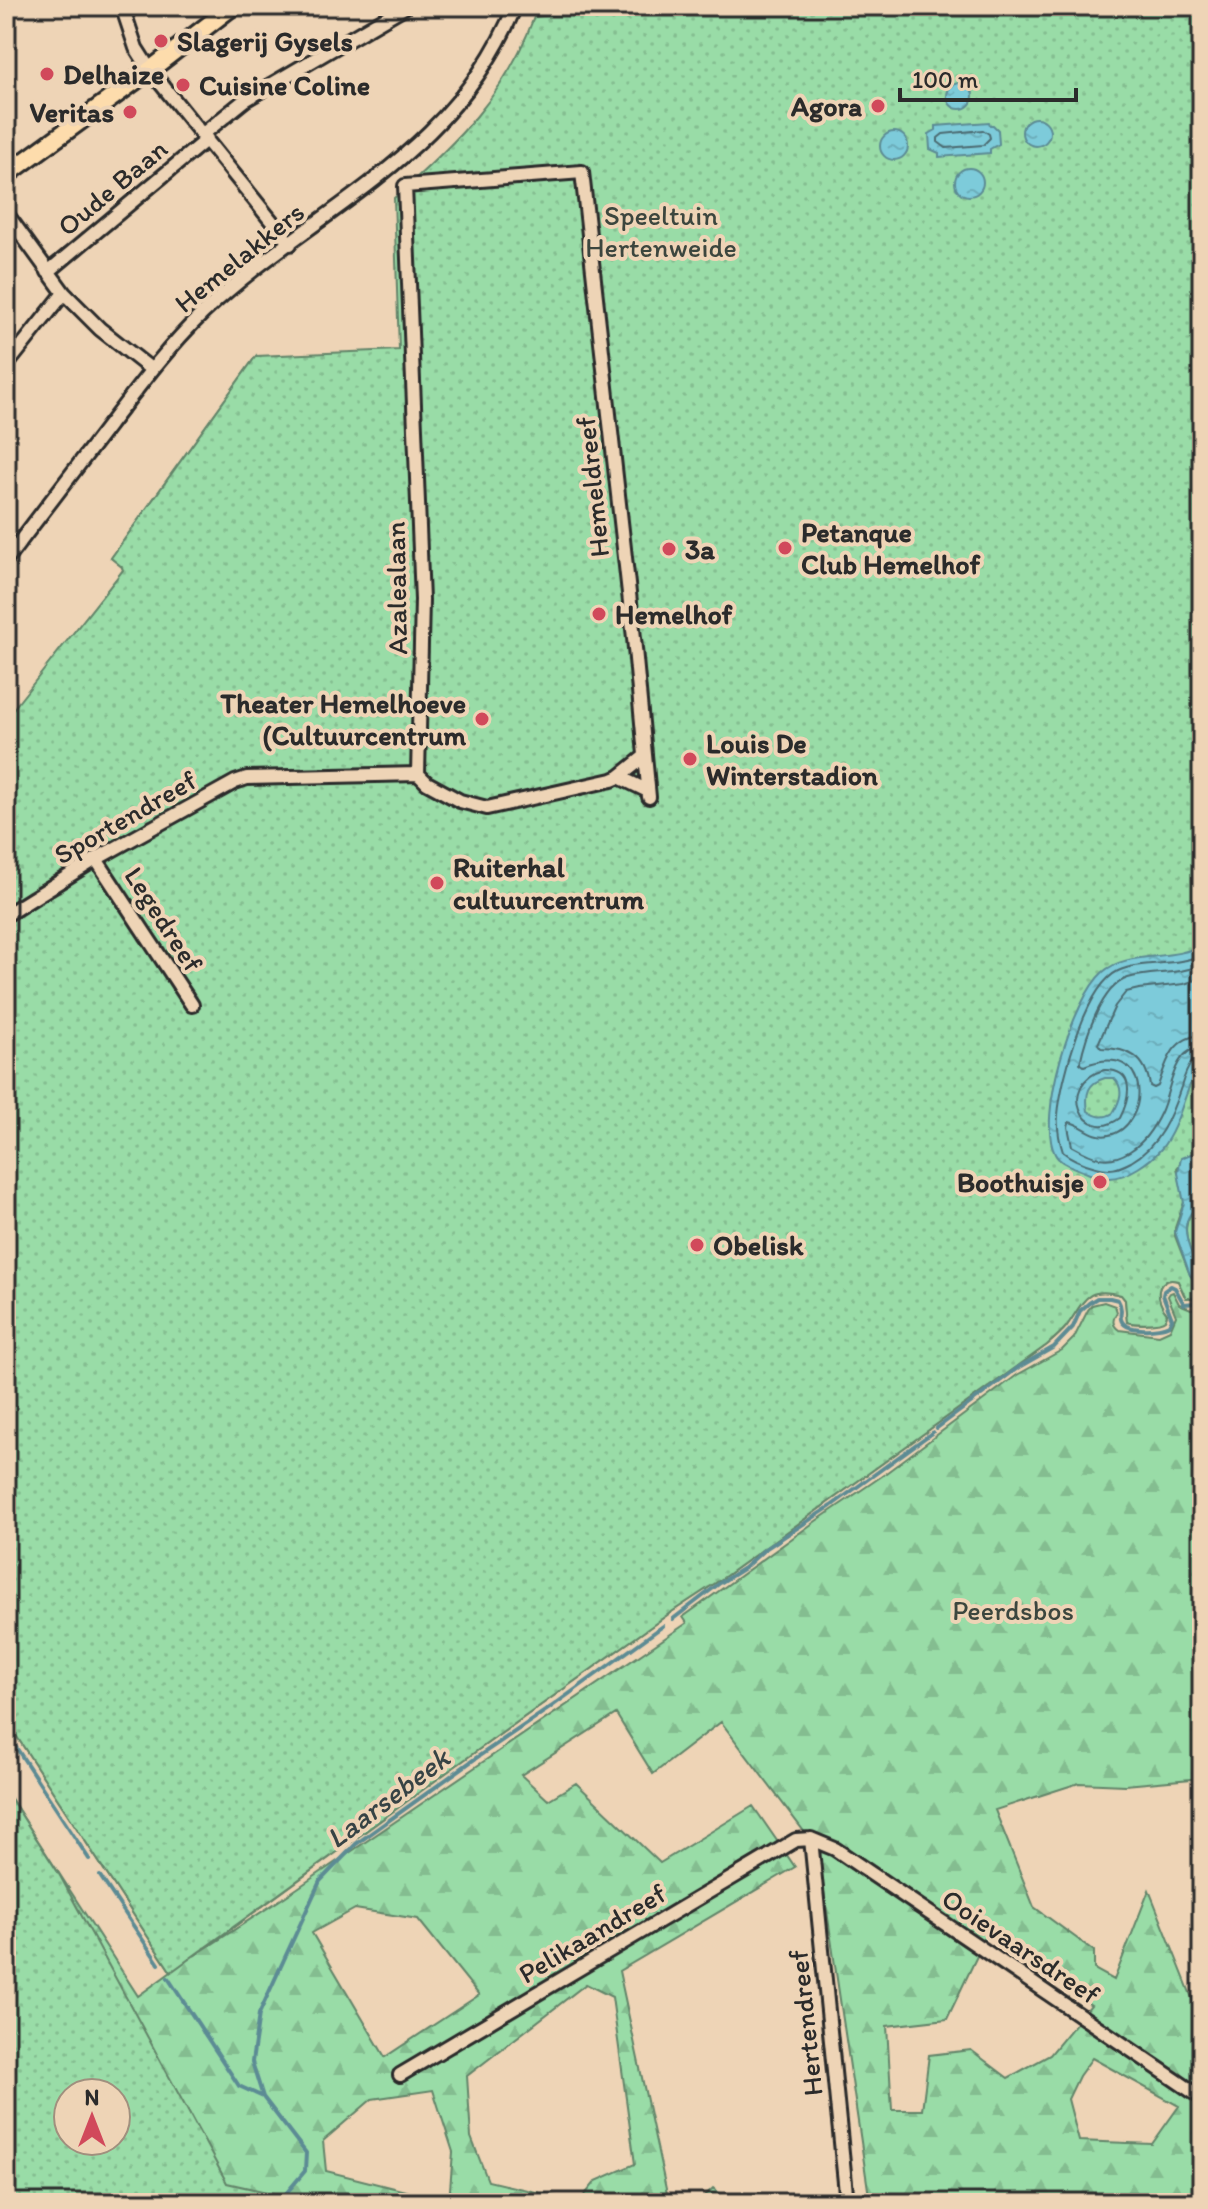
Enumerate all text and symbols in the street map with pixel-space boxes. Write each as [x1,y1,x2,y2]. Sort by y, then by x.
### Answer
place label: Slagerij Gysels [177,24,353,58]
marker: Slagerij Gysels [152,32,170,50]
scale bar [900,52,1076,102]
place label: Delhaize [63,57,164,91]
marker: Delhaize [38,65,56,83]
text: 100 m [912,65,978,94]
place label: Cuisine Coline [199,68,370,102]
marker: Cuisine Coline [174,76,192,94]
place label: Agora [790,89,862,123]
place label: Veritas [29,95,114,129]
marker: Agora [869,97,887,115]
marker: Veritas [121,103,139,121]
street label: Oude Baan [50,131,174,243]
street label: Hemelakkers [167,194,311,320]
park label: Speeltuin Hertenweide [585,198,737,264]
street label: Hemeldreef [568,415,616,559]
place label: Petanque Club Hemelhof [801,515,982,581]
street label: Azalealaan [378,521,414,655]
place label: 3a [685,532,715,566]
marker: Petanque Club Hemelhof [776,539,794,557]
marker: 3a [660,540,678,558]
place label: Hemelhof [615,597,734,631]
marker: Hemelhof [590,605,608,623]
place label: Theater Hemelhoeve (Cultuurcentrum [219,686,466,752]
marker: Theater Hemelhoeve (Cultuurcentrum [473,710,491,728]
place label: Louis De Winterstadion [706,726,878,792]
marker: Louis De Winterstadion [681,750,699,768]
street label: Sportendreef [48,762,203,871]
place label: Ruiterhal cultuurcentrum [453,850,644,916]
street label: Legedreef [117,860,211,978]
marker: Ruiterhal cultuurcentrum [428,874,446,892]
place label: Boothuisje [957,1165,1084,1199]
marker: Boothuisje [1091,1173,1109,1191]
place label: Obelisk [713,1228,804,1262]
marker: Obelisk [688,1236,706,1254]
park label: Peerdsbos [952,1593,1074,1627]
water label: Laarsebeek [319,1738,458,1856]
street label: Pelikaandreef [512,1875,672,1990]
street label: Ooievaarsdreef [936,1881,1107,2011]
street label: Hertendreef [780,1948,830,2098]
north arrow [52,2077,132,2157]
text: N [85,2084,99,2111]

